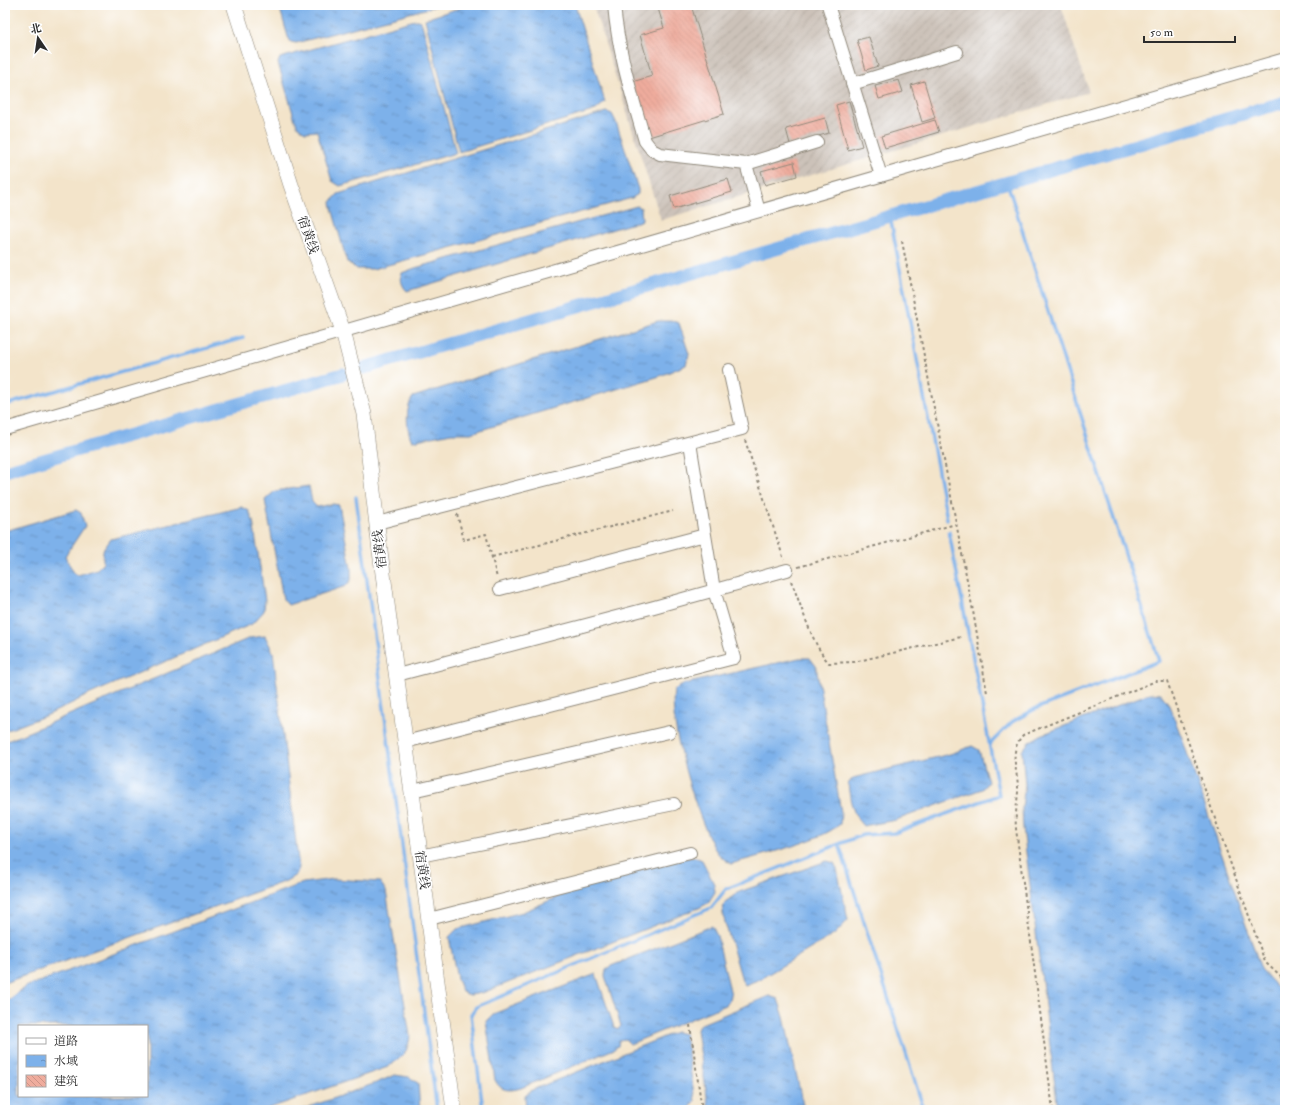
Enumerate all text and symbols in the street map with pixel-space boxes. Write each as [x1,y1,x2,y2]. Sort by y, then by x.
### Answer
north arrow [18,18,58,58]
scale bar [1144,18,1235,44]
text: 北 [29,21,43,36]
text: 50 m [1150,25,1174,40]
street label: 宿黄线 [294,214,322,256]
street label: 宿黄线 [370,529,390,569]
street label: 宿黄线 [411,850,433,890]
legend [18,1025,148,1097]
text: 道路 [54,1034,78,1049]
text: 水域 [54,1054,78,1069]
text: 建筑 [54,1074,78,1089]

